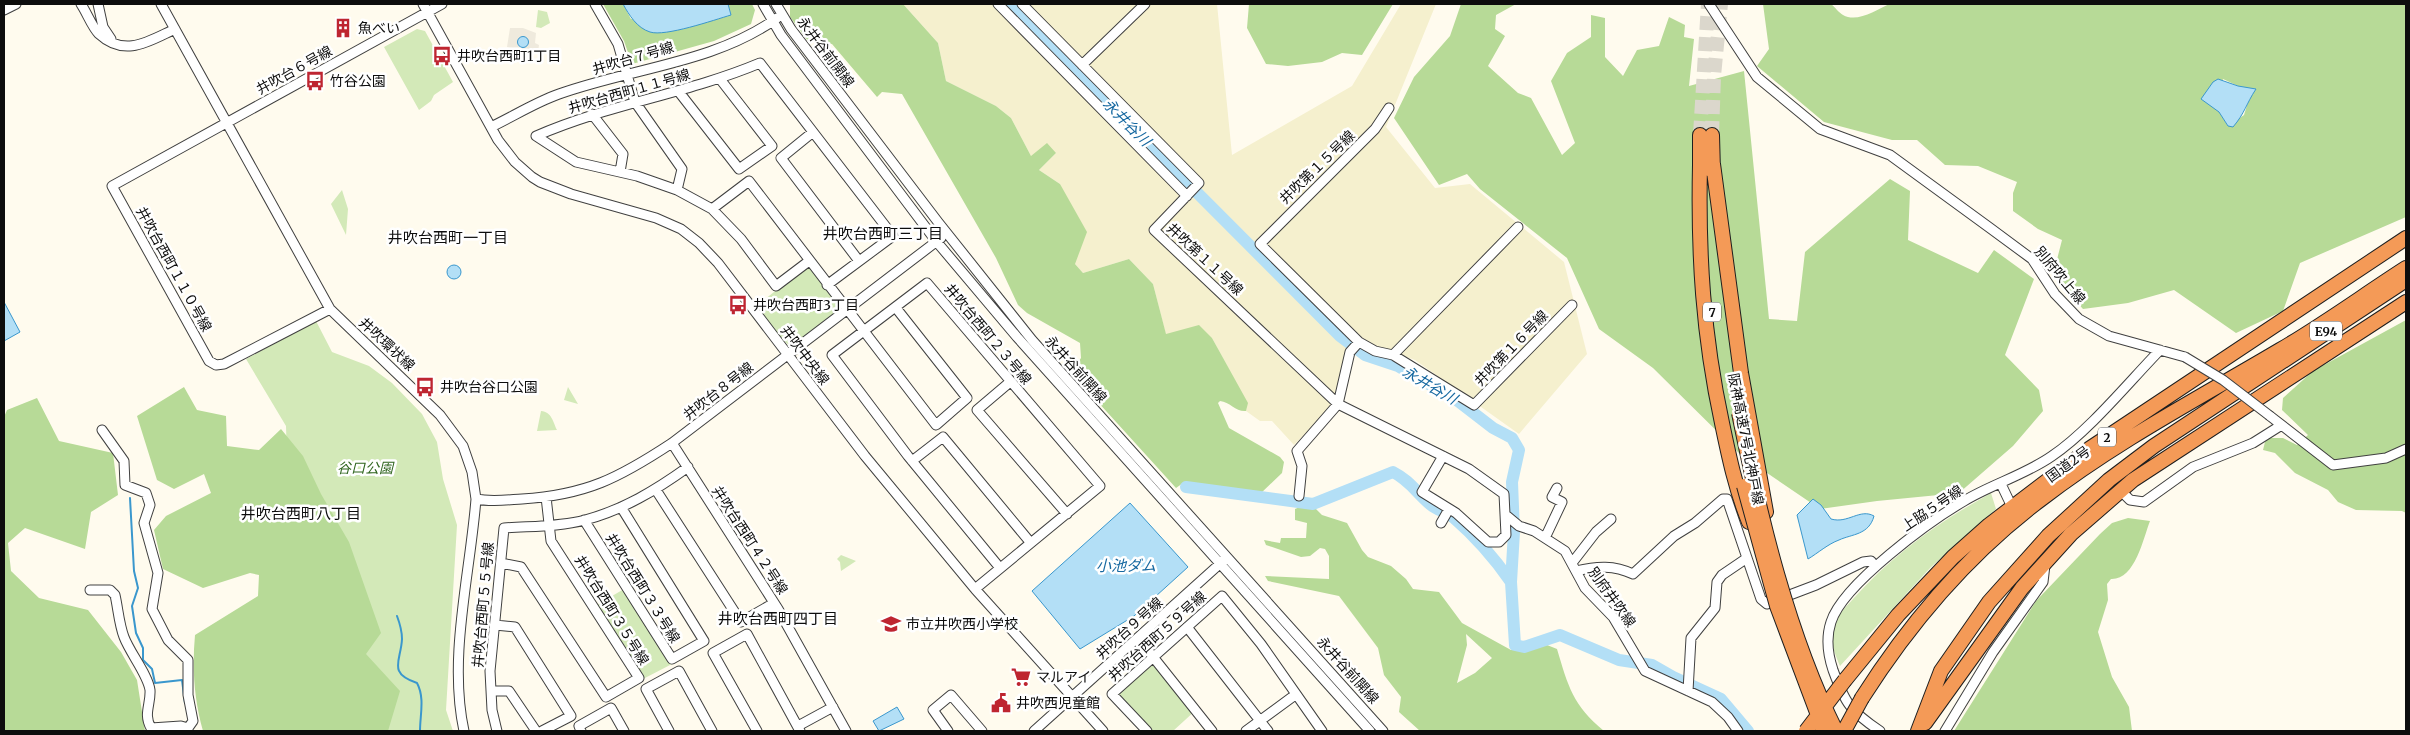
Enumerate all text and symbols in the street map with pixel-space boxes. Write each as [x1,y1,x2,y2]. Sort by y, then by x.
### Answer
street label: 永井谷前開線 [794,13,858,91]
building icon: 魚べい [332,17,354,39]
place label: 魚べい [358,19,400,37]
street label: 井吹台７号線 [590,38,676,78]
street label: 井吹台６号線 [253,42,335,98]
bus stop icon: 井吹台西町1丁目 [431,45,453,67]
place label: 井吹台西町1丁目 [457,47,561,65]
street label: 井吹台西町１１号線 [566,65,692,117]
bus stop icon: 竹谷公園 [304,70,326,92]
place label: 竹谷公園 [330,72,386,90]
water label: 永井谷川 [1099,94,1156,151]
street label: 井吹第１５号線 [1276,126,1358,208]
street label: 井吹台西町１１０号線 [132,203,216,335]
street label: 井吹第１１号線 [1163,219,1247,299]
district label: 井吹台西町三丁目 [823,224,943,243]
district label: 井吹台西町一丁目 [388,228,508,247]
street label: 別府吹上線 [2031,242,2089,308]
street label: 井吹台西町２３号線 [941,280,1035,388]
bus stop icon: 井吹台西町3丁目 [727,294,749,316]
place label: 井吹台西町3丁目 [753,296,859,314]
road number: 7 [1703,302,1721,322]
street label: 井吹第１６号線 [1470,307,1552,389]
street label: 井吹環状線 [355,314,419,374]
street label: 井吹中央線 [777,322,833,388]
road number: E94 [2310,322,2342,341]
street label: 永井谷前開線 [1041,332,1111,406]
street label: 井吹台８号線 [679,358,757,424]
water label: 永井谷川 [1399,362,1462,409]
street label: 阪神高速7号北神戸線 [1724,372,1768,506]
bus stop icon: 井吹台谷口公園 [414,376,436,398]
place label: 井吹台谷口公園 [440,378,538,396]
road number: 2 [2098,428,2116,447]
street label: 国道2号 [2042,442,2094,486]
park label: 谷口公園 [337,459,395,477]
street label: 上脇５号線 [1898,481,1966,535]
street label: 井吹台西町４２号線 [708,482,792,598]
district label: 井吹台西町八丁目 [241,504,361,523]
street label: 井吹台西町３３号線 [602,530,684,646]
street label: 井吹台西町５５号線 [469,541,497,669]
street label: 井吹台西町３５号線 [571,552,653,668]
water label: 小池ダム [1096,556,1156,575]
street label: 別府井吹線 [1584,563,1640,631]
street label: 井吹台西町５９号線 [1104,587,1210,685]
street label: 井吹台９号線 [1092,593,1166,663]
district label: 井吹台西町四丁目 [718,609,838,628]
school or university icon: 市立井吹西小学校 [880,613,902,635]
place label: 市立井吹西小学校 [906,615,1018,633]
street label: 永井谷前開線 [1313,633,1383,707]
supermarket icon: マルアイ [1010,666,1032,688]
place label: マルアイ [1036,668,1091,686]
public building icon: 井吹西児童館 [990,692,1012,714]
place label: 井吹西児童館 [1016,694,1100,712]

